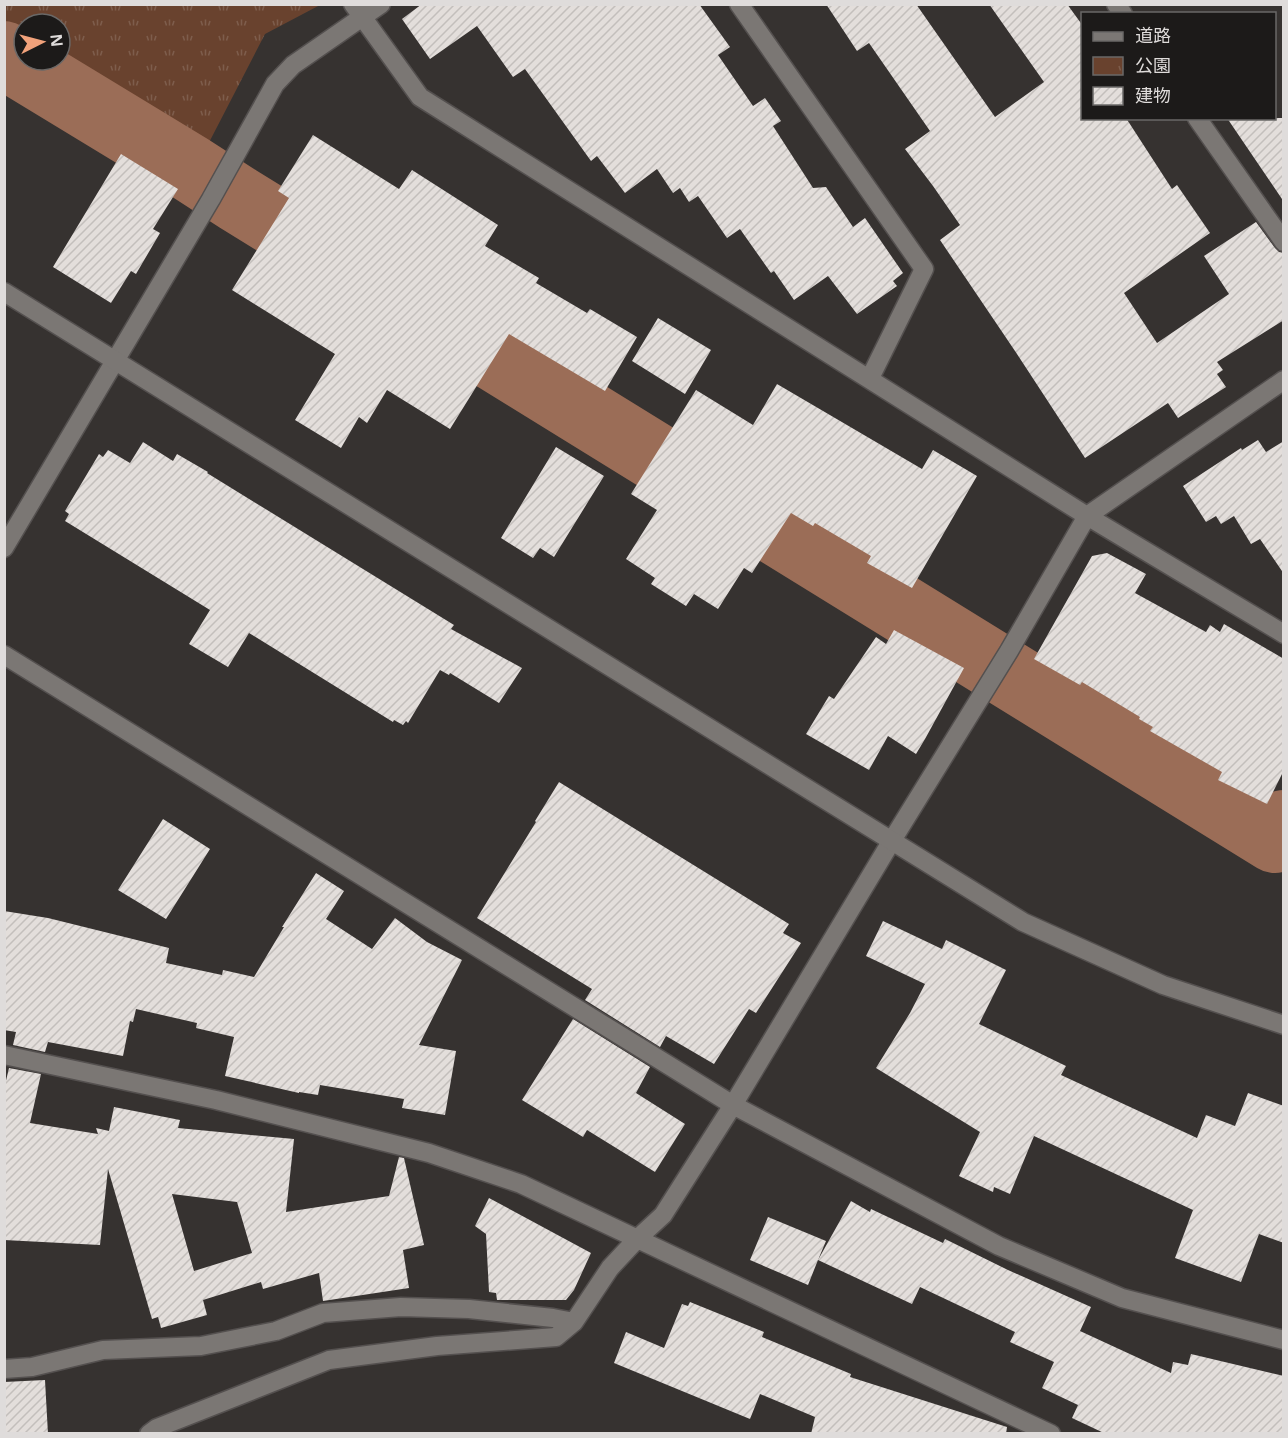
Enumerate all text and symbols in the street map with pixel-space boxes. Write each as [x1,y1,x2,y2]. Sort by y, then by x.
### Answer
north arrow [12,12,72,72]
legend [1081,12,1276,120]
text: 道路 [1135,23,1171,47]
text: N [45,33,69,48]
text: 公園 [1135,53,1171,77]
text: 建物 [1135,83,1171,107]

